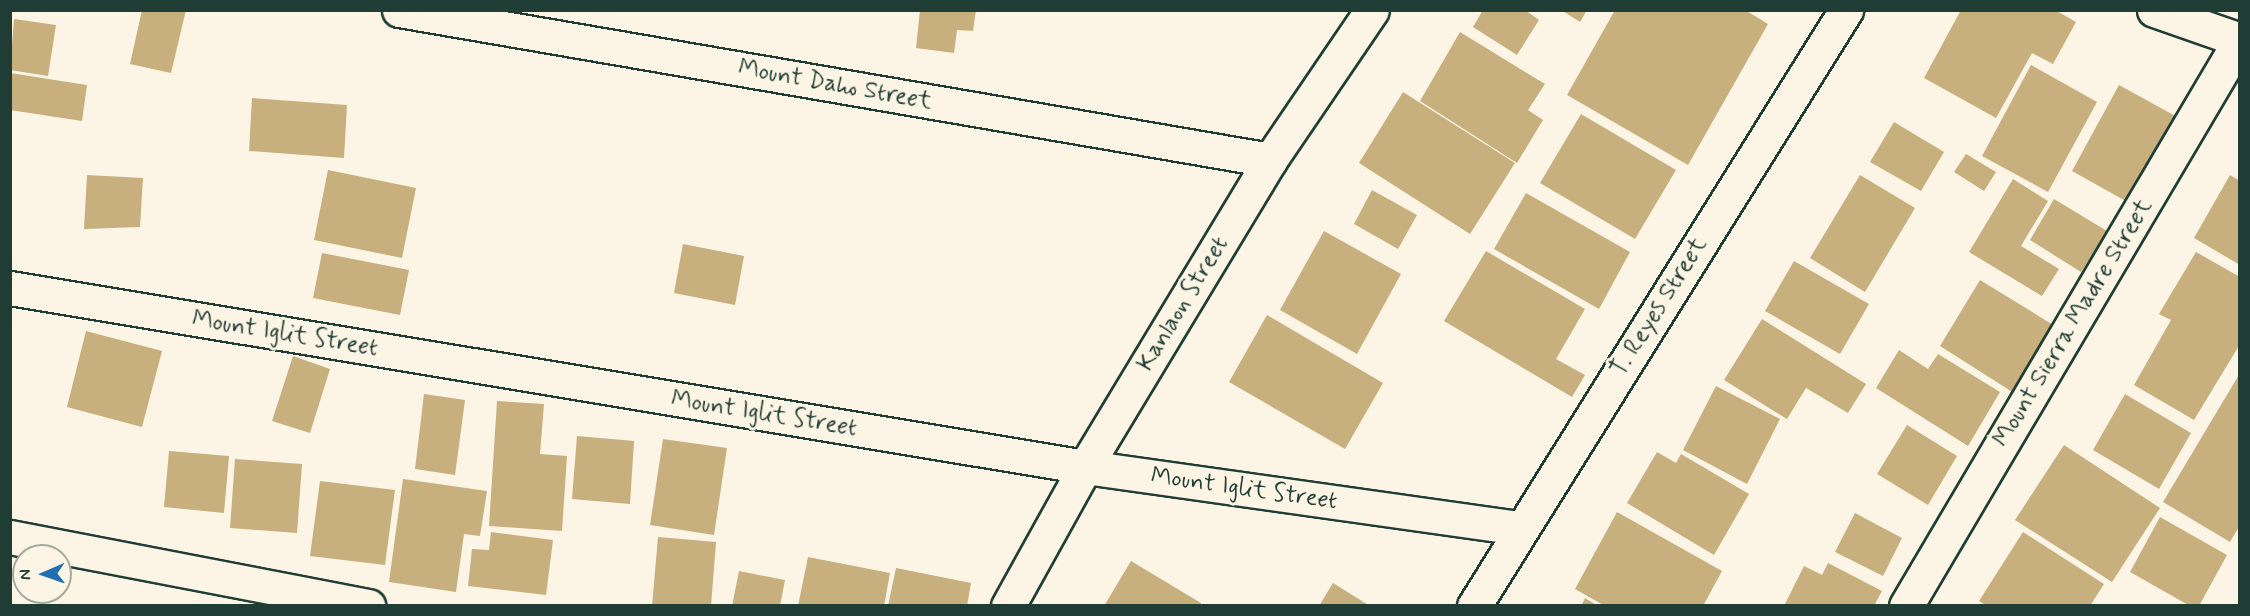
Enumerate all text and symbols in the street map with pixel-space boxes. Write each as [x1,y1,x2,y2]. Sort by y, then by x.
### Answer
street label: Mount Daho Street [736,54,934,116]
street label: Mount Sierra Madre Street [1987,194,2159,452]
street label: Kanlaon Street [1131,230,1235,378]
street label: T. Reyes Street [1605,232,1713,382]
street label: Mount Iglit Street [185,304,385,364]
street label: Mount Iglit Street [664,384,864,444]
street label: Mount Iglit Street [1144,461,1344,517]
north arrow [12,544,72,604]
text: N [15,569,36,580]

